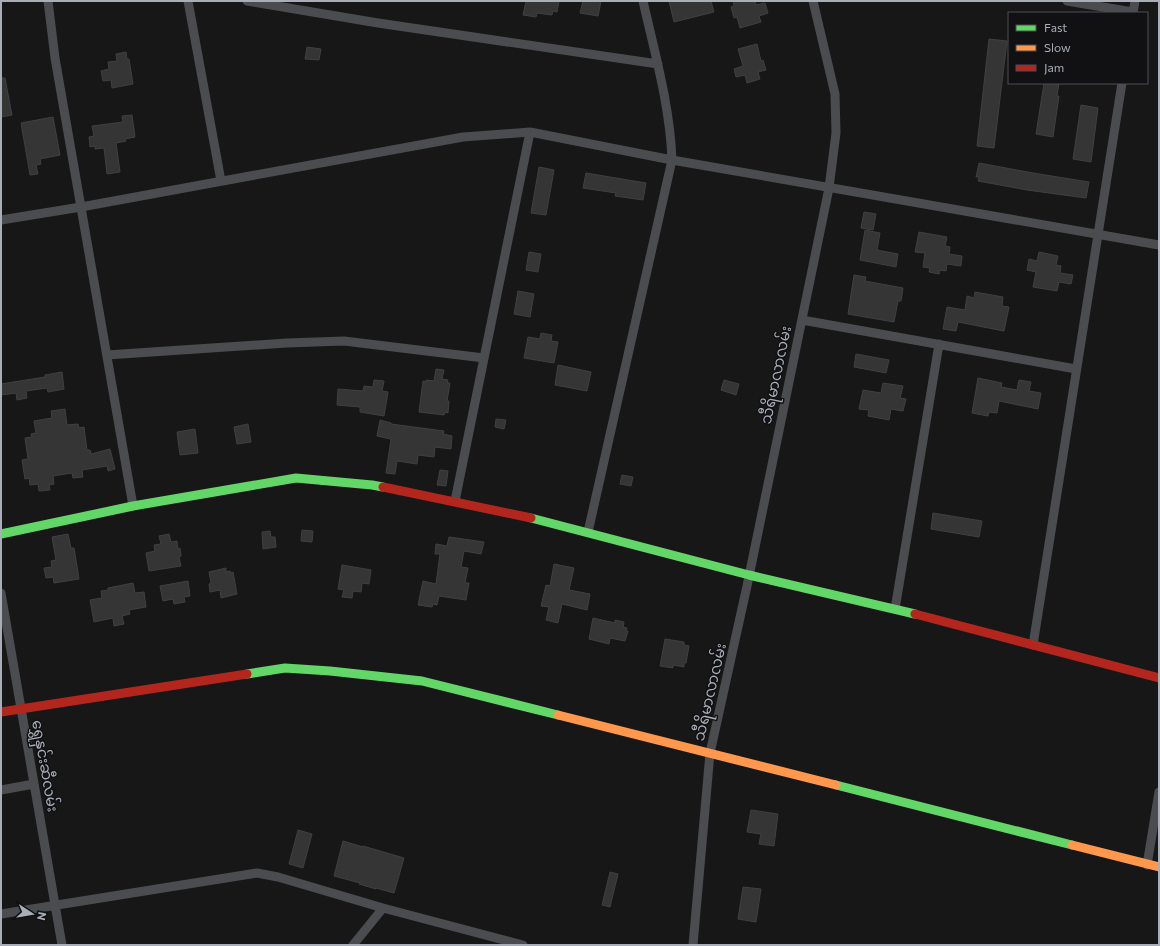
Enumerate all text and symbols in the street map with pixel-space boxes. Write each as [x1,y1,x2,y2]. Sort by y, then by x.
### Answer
legend [1008,12,1148,84]
text: Fast [1044,20,1067,34]
text: Slow [1044,40,1071,54]
text: Jam [1044,60,1064,75]
street label: သီရိမာလာလမ်း [756,324,798,426]
street label: သီရိမာလာလမ်း [689,641,733,743]
street label: ရွှေနှင်းဆီလမ်း [25,718,63,814]
north arrow [12,894,52,934]
text: N [35,911,49,922]

